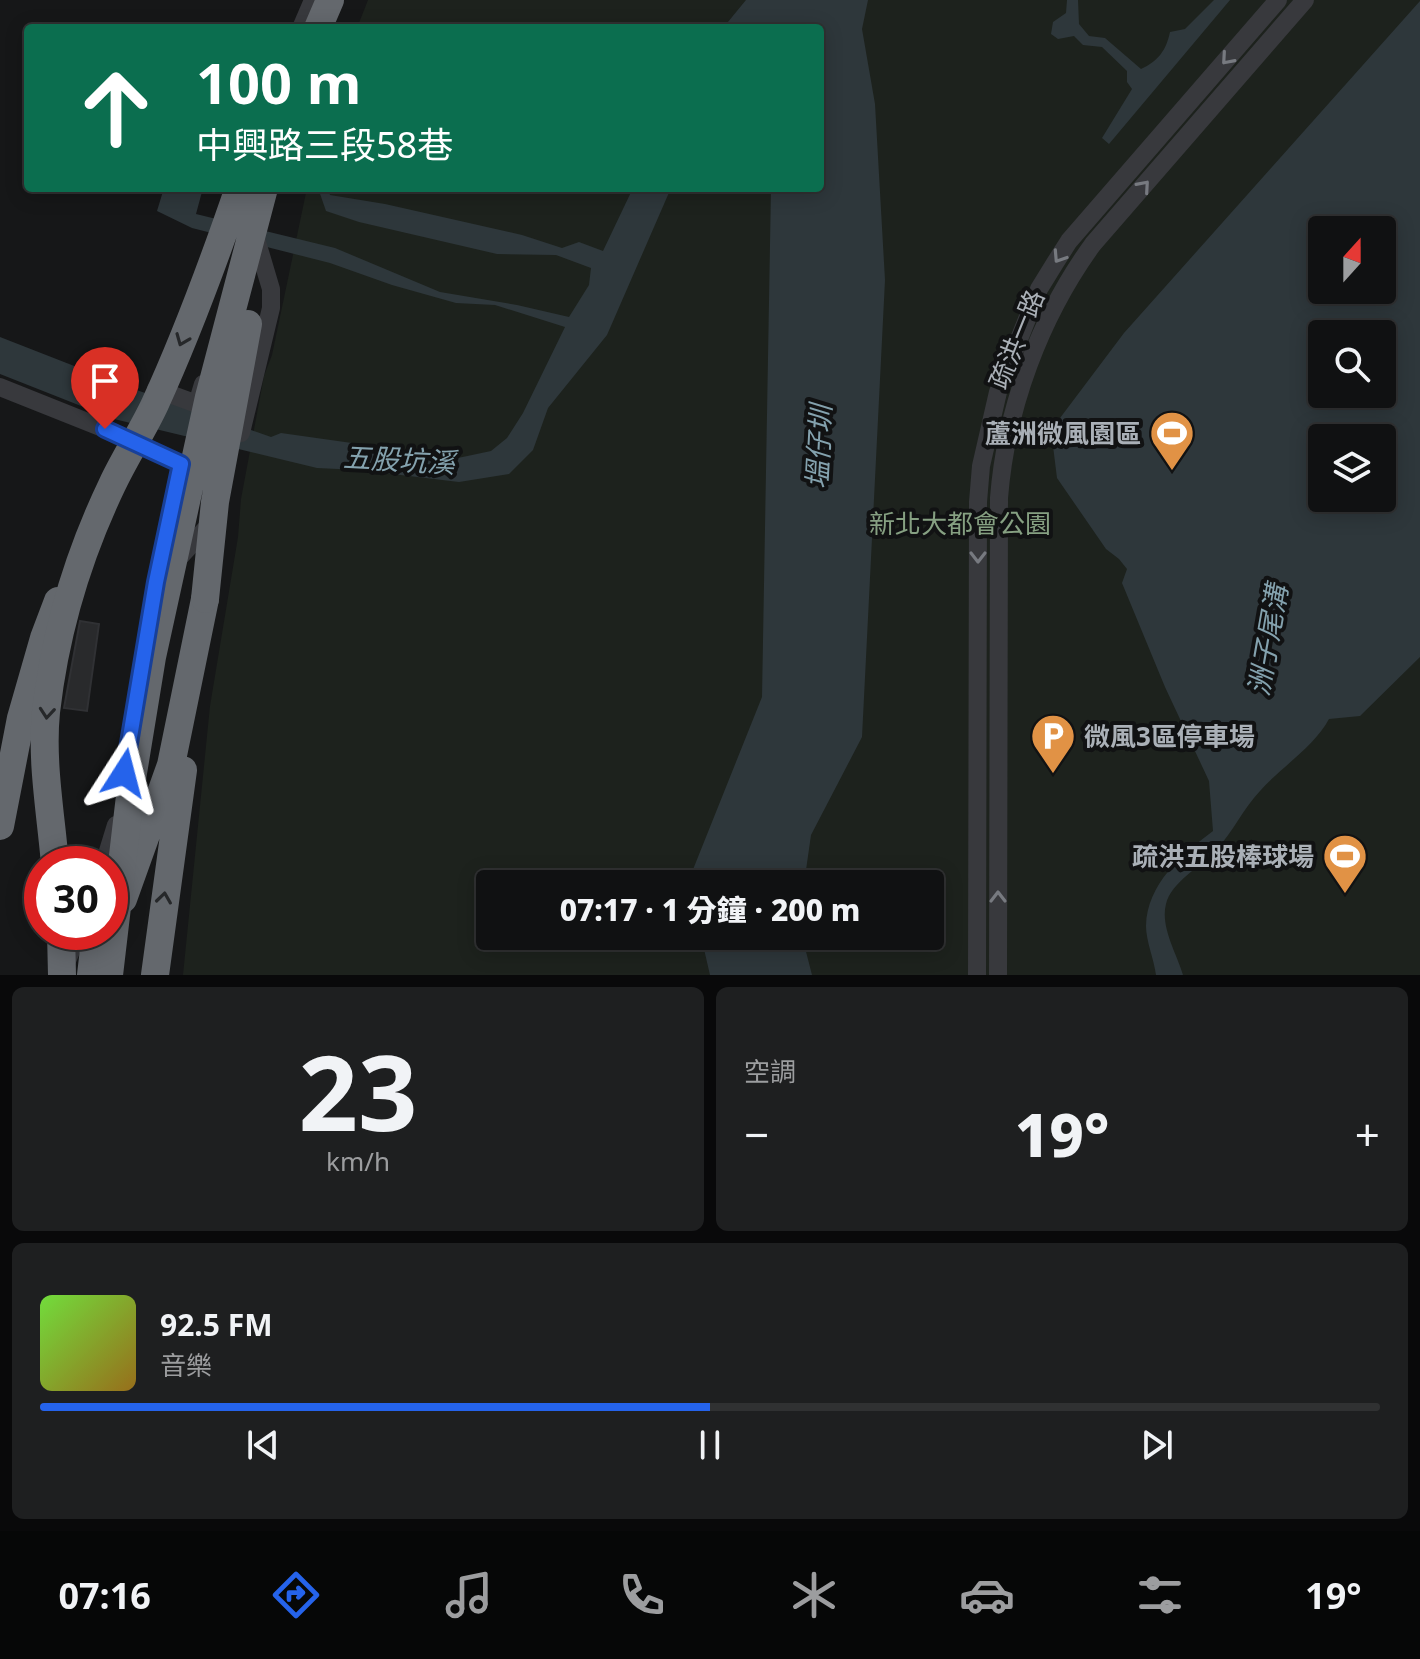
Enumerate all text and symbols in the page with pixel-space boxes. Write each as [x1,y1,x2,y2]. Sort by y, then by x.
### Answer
text: 100 m [196,44,361,120]
one-way arrow [1223,50,1237,64]
icon: ahead [64,56,168,160]
text: 中興路三段58巷 [196,120,453,169]
one-way arrow [1134,180,1149,195]
north arrow [1308,216,1396,304]
map controls [1308,216,1396,512]
one-way arrow [1054,248,1069,263]
street label: 疏洪一路 [980,284,1052,394]
button: search [1308,320,1396,408]
one-way arrow [175,332,192,346]
pin [71,347,139,429]
icon: arrive [83,359,127,403]
water label: 塭仔圳 [797,400,839,490]
sports icon: 蘆洲微風園區 [1148,409,1196,472]
place label: 蘆洲微風園區 [985,415,1141,451]
button: layers [1308,424,1396,512]
water label: 五股坑溪 [342,437,460,481]
park label: 新北大都會公園 [869,505,1051,541]
one-way arrow [969,551,987,564]
water label: 洲子尾溝 [1239,578,1296,698]
one-way arrow [39,707,56,720]
parking icon: 微風3區停車場 [1029,712,1077,775]
place label: 微風3區停車場 [1084,718,1255,754]
position arrow [82,731,166,815]
sports icon: 疏洪五股棒球場 [1321,832,1369,895]
place label: 疏洪五股棒球場 [1132,838,1314,874]
speed limit sign: 30 [24,846,128,950]
text: 07:17 · 1 分鐘 · 200 m [560,889,860,930]
one-way arrow [989,890,1007,903]
one-way arrow [156,891,173,904]
text: 23 [299,1020,417,1161]
text: 空調 [744,1053,796,1089]
text: 19° [1015,1093,1109,1175]
text: − [744,1104,769,1164]
text: + [1355,1104,1380,1164]
text: km/h [326,1143,390,1179]
text: 92.5 FM [160,1304,272,1345]
text: 音樂 [160,1347,212,1383]
icon: previous [241,1423,285,1467]
icon: pause [688,1423,732,1467]
icon: next [1135,1423,1179,1467]
icon: directions [268,1567,324,1623]
icon: music [441,1567,497,1623]
icon: phone [614,1567,670,1623]
icon: climate [786,1567,842,1623]
icon: car [959,1567,1015,1623]
icon: filters [1132,1567,1188,1623]
text: 07:16 [58,1571,151,1620]
text: 19° [1305,1571,1362,1620]

